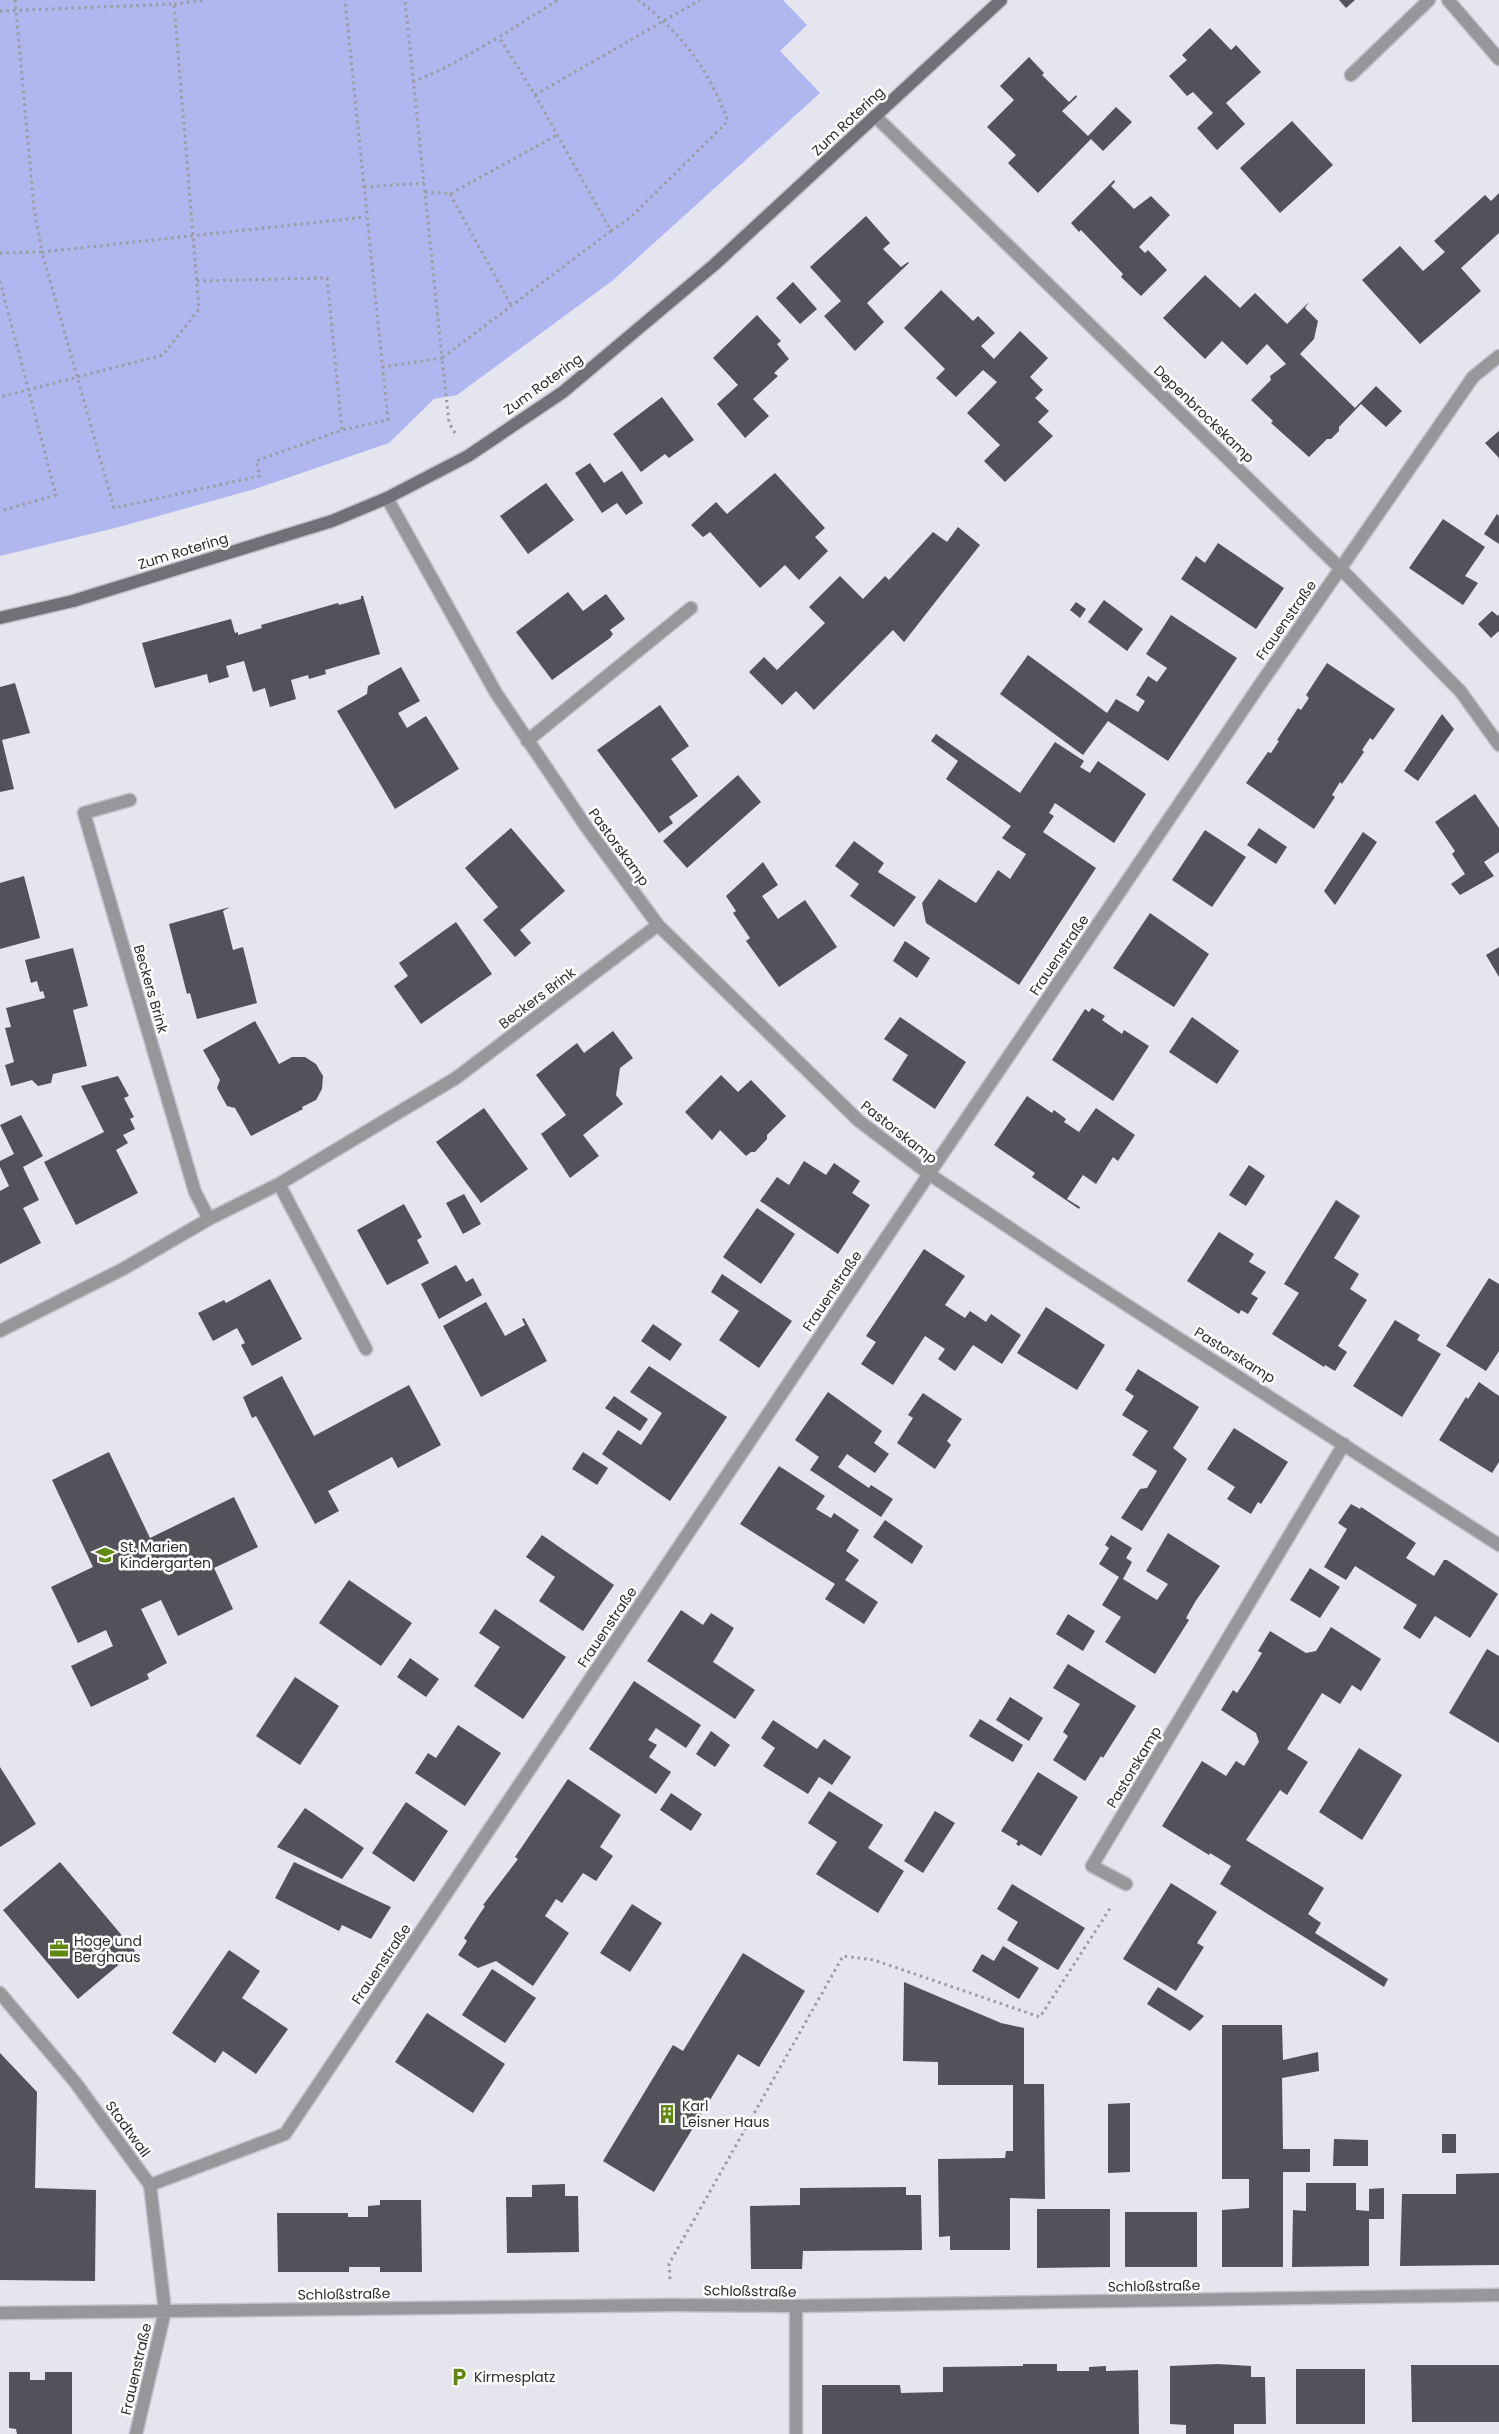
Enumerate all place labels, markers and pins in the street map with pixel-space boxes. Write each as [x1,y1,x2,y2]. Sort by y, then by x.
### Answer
place label: St. Marien Kindergarten [120,1537,211,1573]
school or university icon: St. Marien Kindergarten [94,1544,116,1566]
place label: Hoge und Berghaus [74,1931,142,1967]
office icon: Hoge und Berghaus [48,1938,70,1960]
place label: Karl Leisner Haus [682,2096,770,2132]
building icon: Karl Leisner Haus [656,2103,678,2125]
parking icon: Kirmesplatz [448,2366,470,2388]
place label: Kirmesplatz [474,2367,555,2387]

